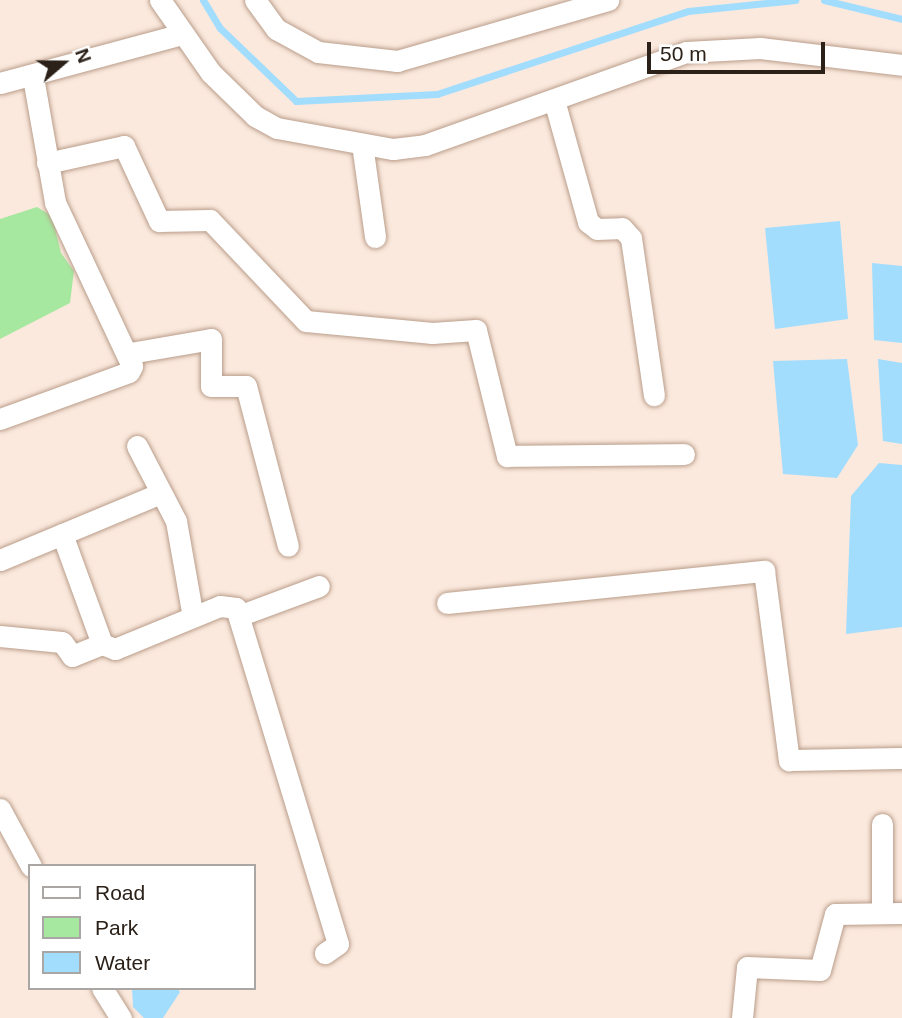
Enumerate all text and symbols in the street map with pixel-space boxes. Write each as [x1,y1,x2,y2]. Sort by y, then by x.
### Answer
north arrow [28,28,98,98]
scale bar [650,28,828,72]
text: 50 m [660,42,707,65]
text: N [71,46,95,66]
legend [28,864,256,990]
text: Road [95,881,145,904]
text: Park [95,916,138,939]
text: Water [95,951,150,974]

